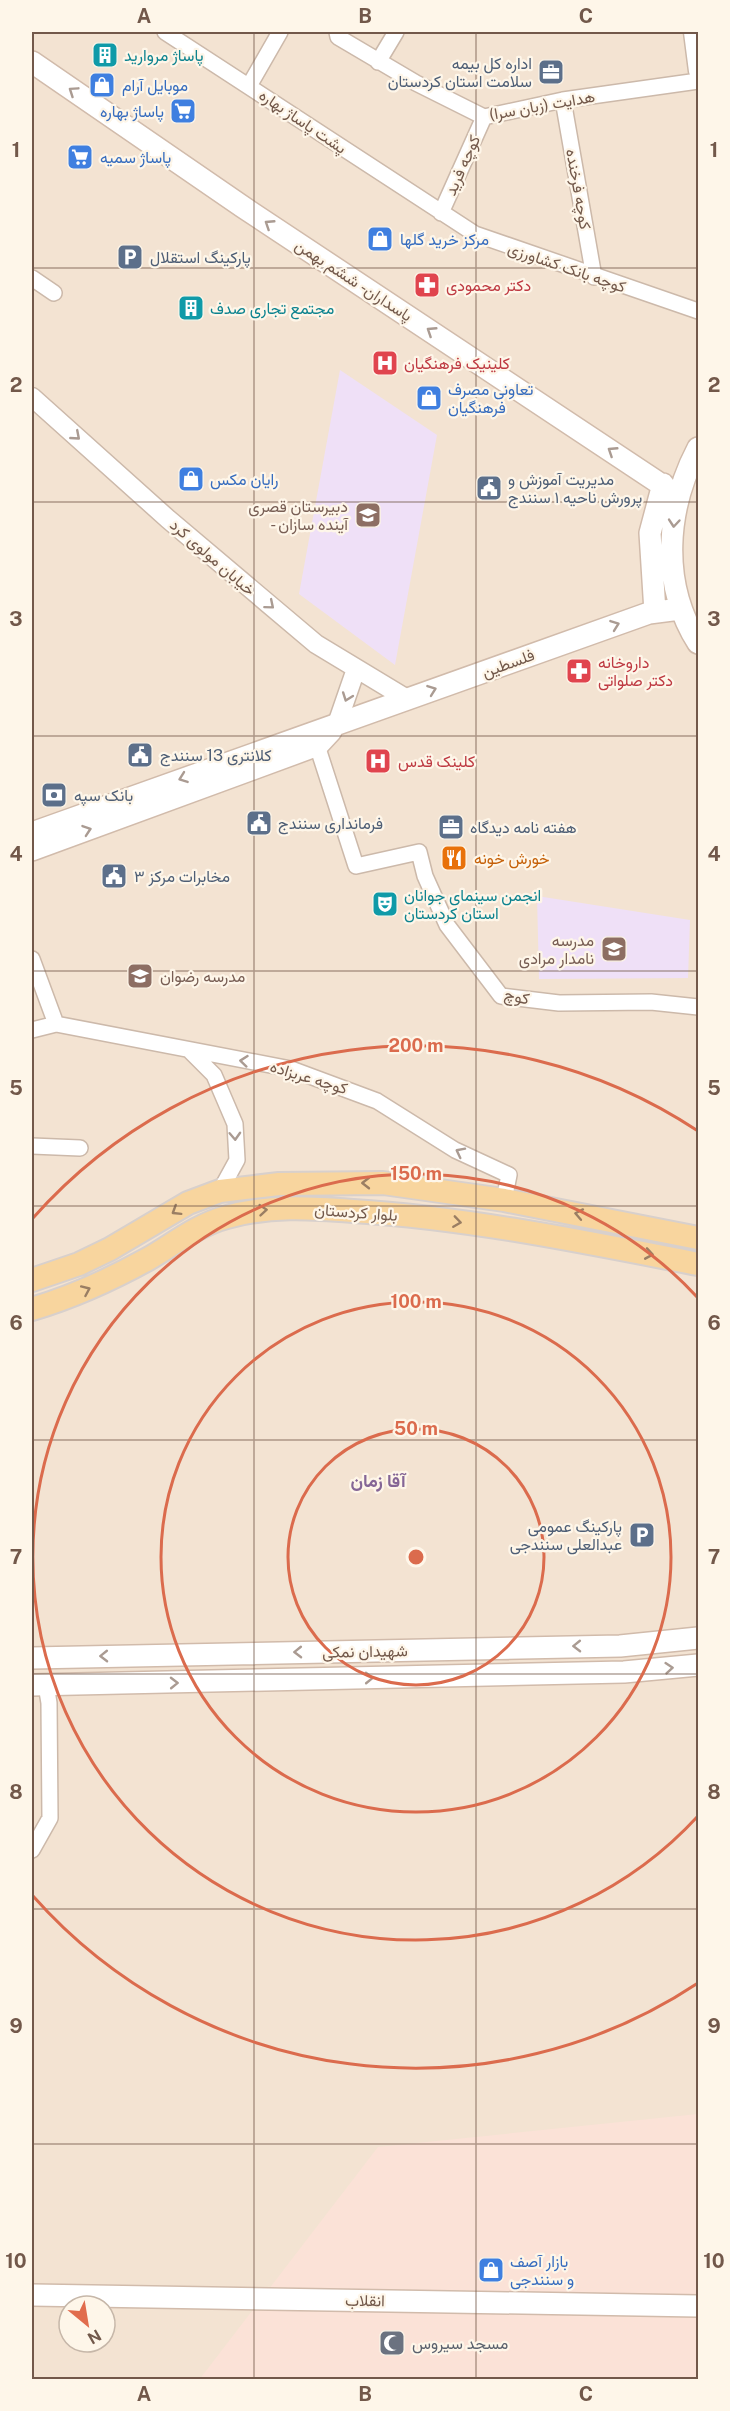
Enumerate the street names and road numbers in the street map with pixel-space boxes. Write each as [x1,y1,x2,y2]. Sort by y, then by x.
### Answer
street label: پشت پاساژ بهاره [254,85,350,159]
street label: هدایت (زبان سرا) [488,87,597,125]
street label: کوچه فرید [441,132,486,199]
street label: کوچه فرخنده [560,147,595,231]
street label: پاسداران - ششم بهمن [290,235,416,327]
street label: کوچه بانک کشاورزی [505,238,628,298]
street label: خیابان مولوی کرد [166,515,259,600]
street label: فلسطین [479,645,537,683]
street label: کوچ [502,984,531,1010]
street label: کوچه عربزاده [267,1057,350,1100]
street label: بلوار کردستان [314,1200,398,1226]
street label: شهیدان نمکی [322,1641,408,1663]
street label: انقلاب [345,2291,385,2310]

